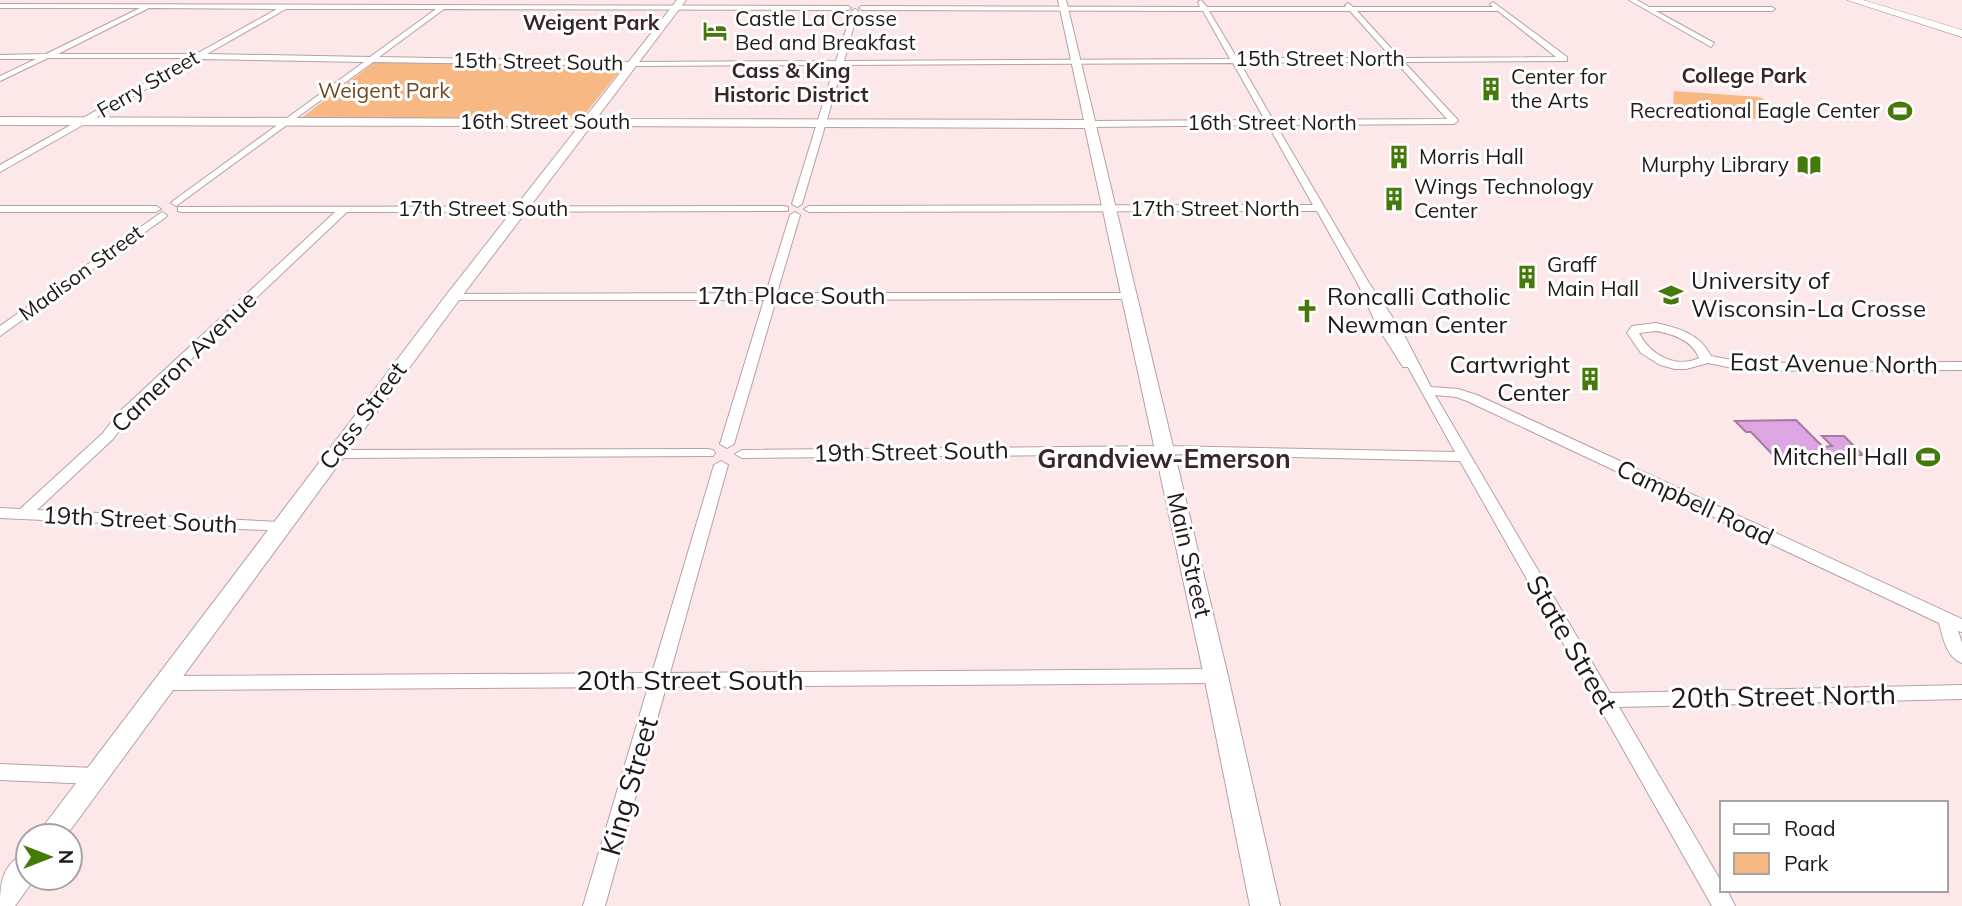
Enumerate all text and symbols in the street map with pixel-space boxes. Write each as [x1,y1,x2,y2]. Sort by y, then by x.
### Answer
place label: Castle La Crosse Bed and Breakfast [735,5,916,55]
district label: Weigent Park [523,9,660,35]
hotel icon: Castle La Crosse Bed and Breakfast [701,17,729,45]
street label: Ferry Street [92,44,203,123]
street label: 15th Street North [1235,45,1405,71]
street label: 15th Street South [452,47,624,75]
district label: Cass & King Historic District [714,57,868,107]
district label: College Park [1681,62,1807,88]
place label: Center for the Arts [1511,63,1607,113]
building icon: Center for the Arts [1477,75,1505,103]
park label: Weigent Park [318,77,450,103]
place label: Recreational Eagle Center [1630,97,1880,123]
sports icon: Recreational Eagle Center [1886,97,1914,125]
street label: 16th Street South [460,108,630,134]
street label: 16th Street North [1187,109,1357,135]
building icon: Morris Hall [1385,143,1413,171]
place label: Morris Hall [1419,143,1524,169]
place label: Murphy Library [1641,151,1789,177]
library icon: Murphy Library [1795,151,1823,179]
place label: Wings Technology Center [1414,173,1594,223]
building icon: Wings Technology Center [1380,185,1408,213]
street label: 17th Street South [398,195,568,221]
street label: 17th Street North [1130,195,1300,221]
street label: Madison Street [14,219,147,326]
place label: Graff Main Hall [1547,251,1639,301]
building icon: Graff Main Hall [1513,263,1541,291]
place label: University of Wisconsin-La Crosse [1691,265,1926,323]
street label: 17th Place South [696,280,886,310]
place label: Roncalli Catholic Newman Center [1327,281,1511,339]
school or university icon: University of Wisconsin-La Crosse [1657,281,1685,309]
street label: Cameron Avenue [104,284,262,438]
church icon: Roncalli Catholic Newman Center [1293,297,1321,325]
street label: East Avenue North [1730,346,1938,380]
place label: Cartwright Center [1449,349,1570,407]
street label: Cass Street [312,356,412,475]
building icon: Cartwright Center [1576,365,1604,393]
street label: 19th Street South [813,434,1009,468]
place label: Mitchell Hall [1773,441,1908,471]
district label: Grandview-Emerson [1037,442,1291,475]
sports icon: Mitchell Hall [1914,443,1942,471]
street label: Campbell Road [1612,453,1779,552]
street label: Main Street [1161,489,1219,620]
street label: 19th Street South [42,499,238,539]
street label: State Street [1519,568,1626,719]
street label: 20th Street South [576,662,804,697]
street label: 20th Street North [1670,676,1896,715]
street label: King Street [592,712,665,859]
legend [1720,801,1948,892]
text: Road [1784,815,1835,841]
north arrow [14,822,84,892]
text: N [54,850,78,864]
text: Park [1784,850,1828,876]

